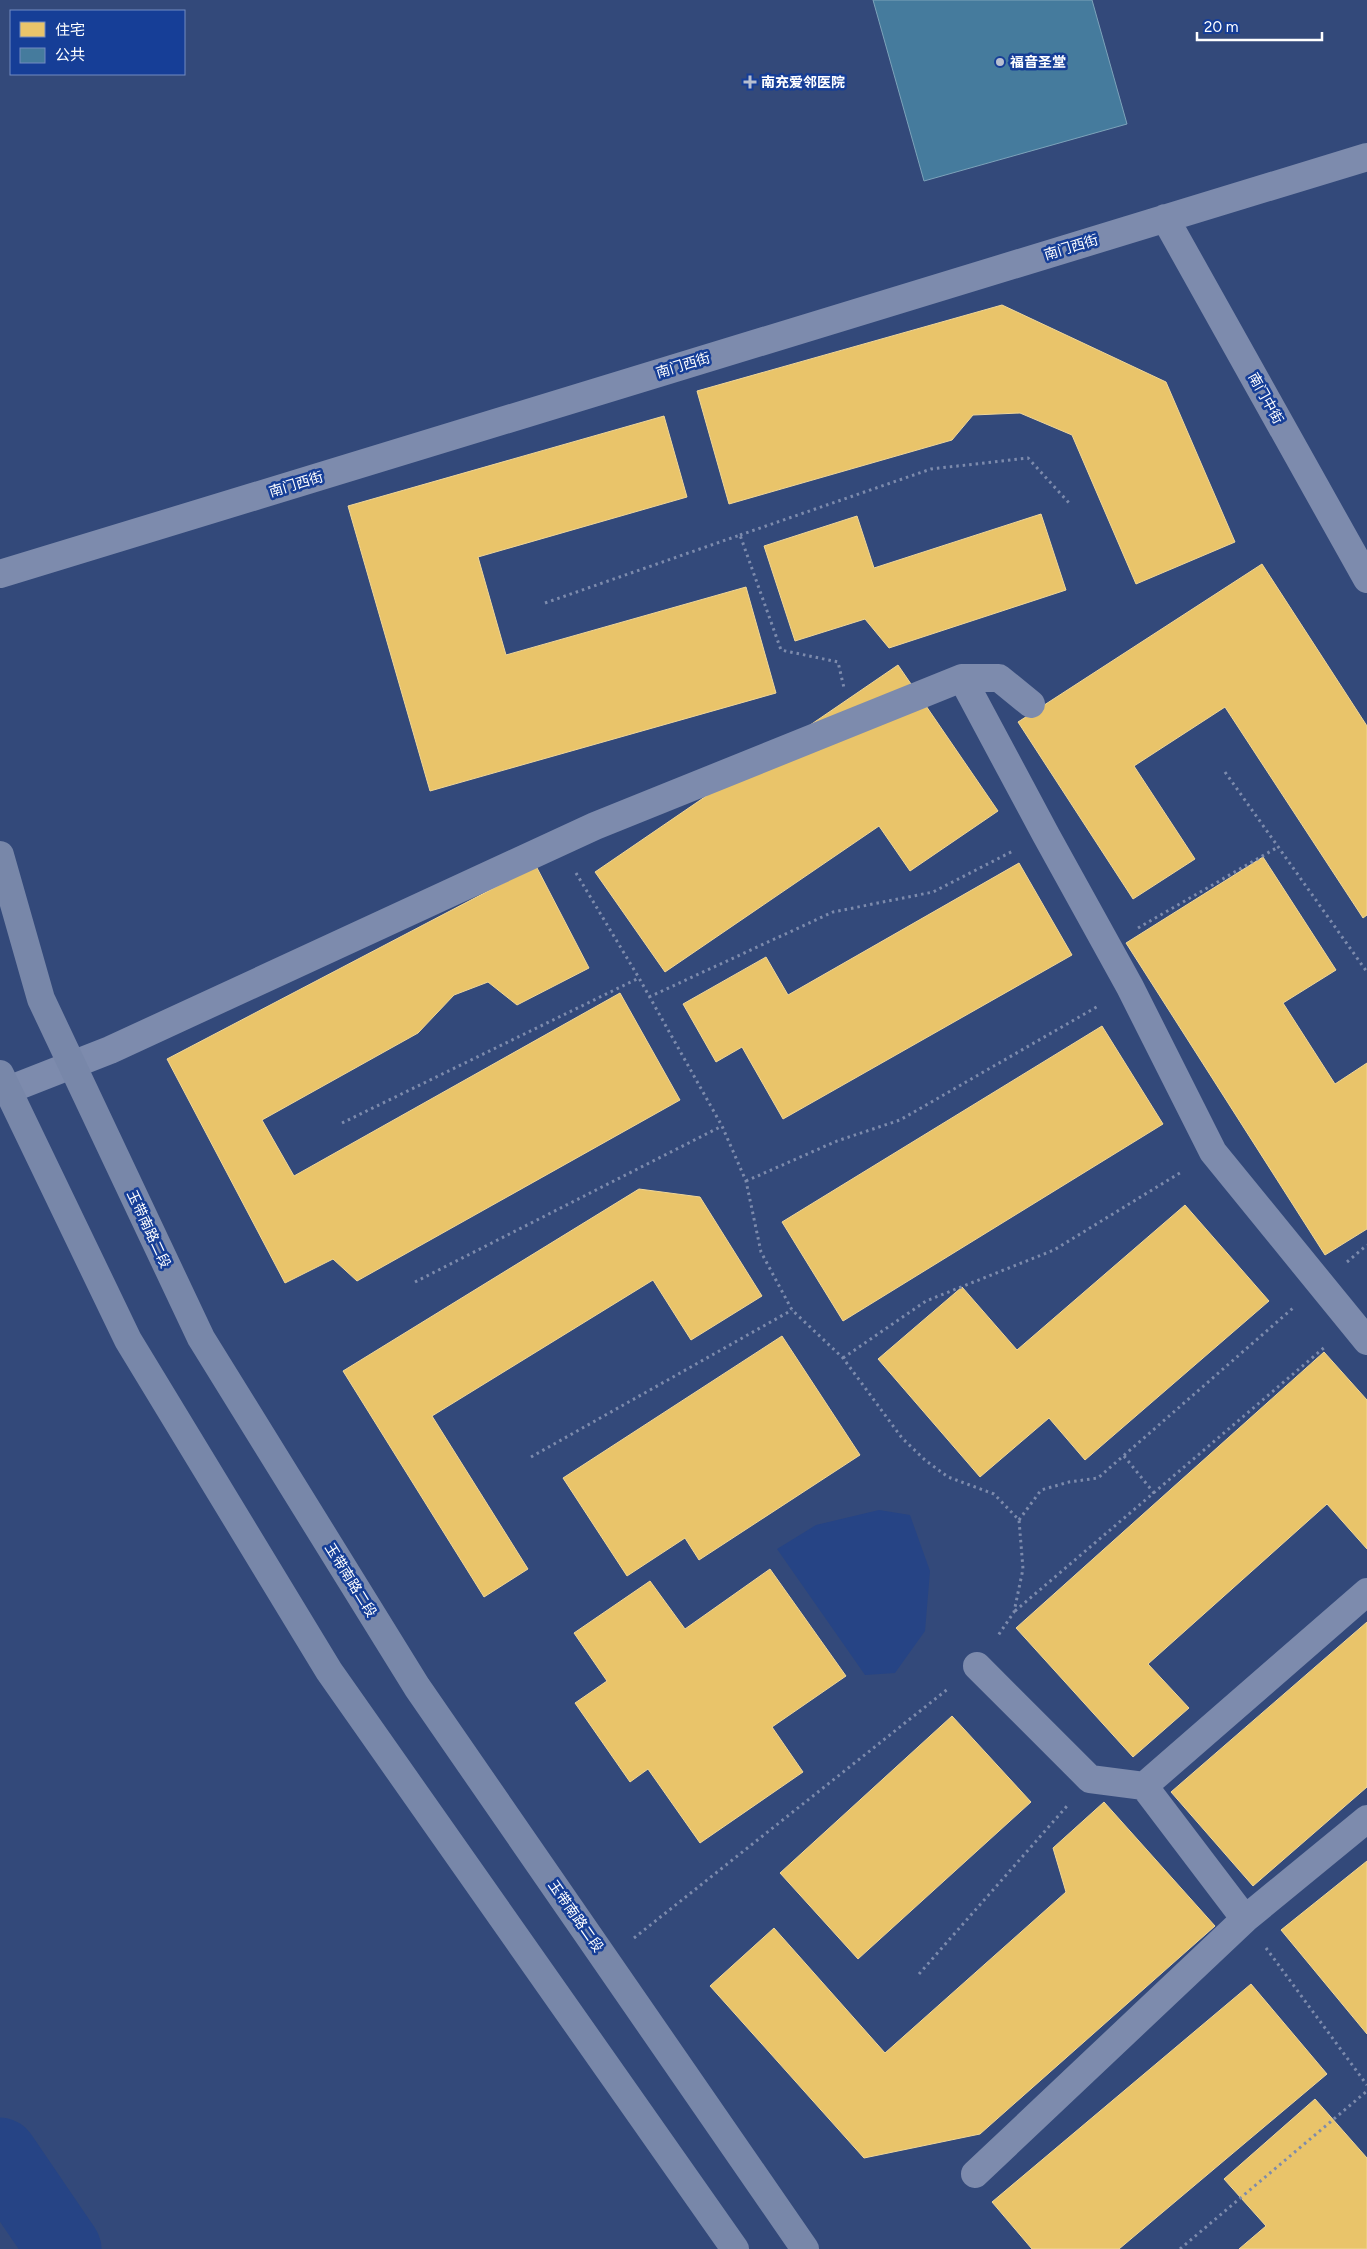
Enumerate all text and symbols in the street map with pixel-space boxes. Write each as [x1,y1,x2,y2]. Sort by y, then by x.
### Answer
legend [10,10,185,75]
scale bar [1197,10,1322,42]
text: 20 m [1204,18,1238,36]
text: 住宅 [55,21,85,39]
text: 公共 [55,46,85,64]
place label: 福音圣堂 [1010,54,1066,71]
marker: 福音圣堂 [994,56,1006,68]
place label: 南充爱邻医院 [761,74,845,91]
marker: 南充爱邻医院 [743,75,757,89]
street label: 南门西街 [1042,231,1100,264]
street label: 南门西街 [654,349,712,382]
street label: 南门中街 [1245,370,1287,427]
street label: 南门西街 [267,468,325,501]
street label: 玉带南路二段 [123,1188,174,1271]
street label: 玉带南路二段 [321,1540,380,1620]
street label: 玉带南路二段 [545,1877,607,1956]

